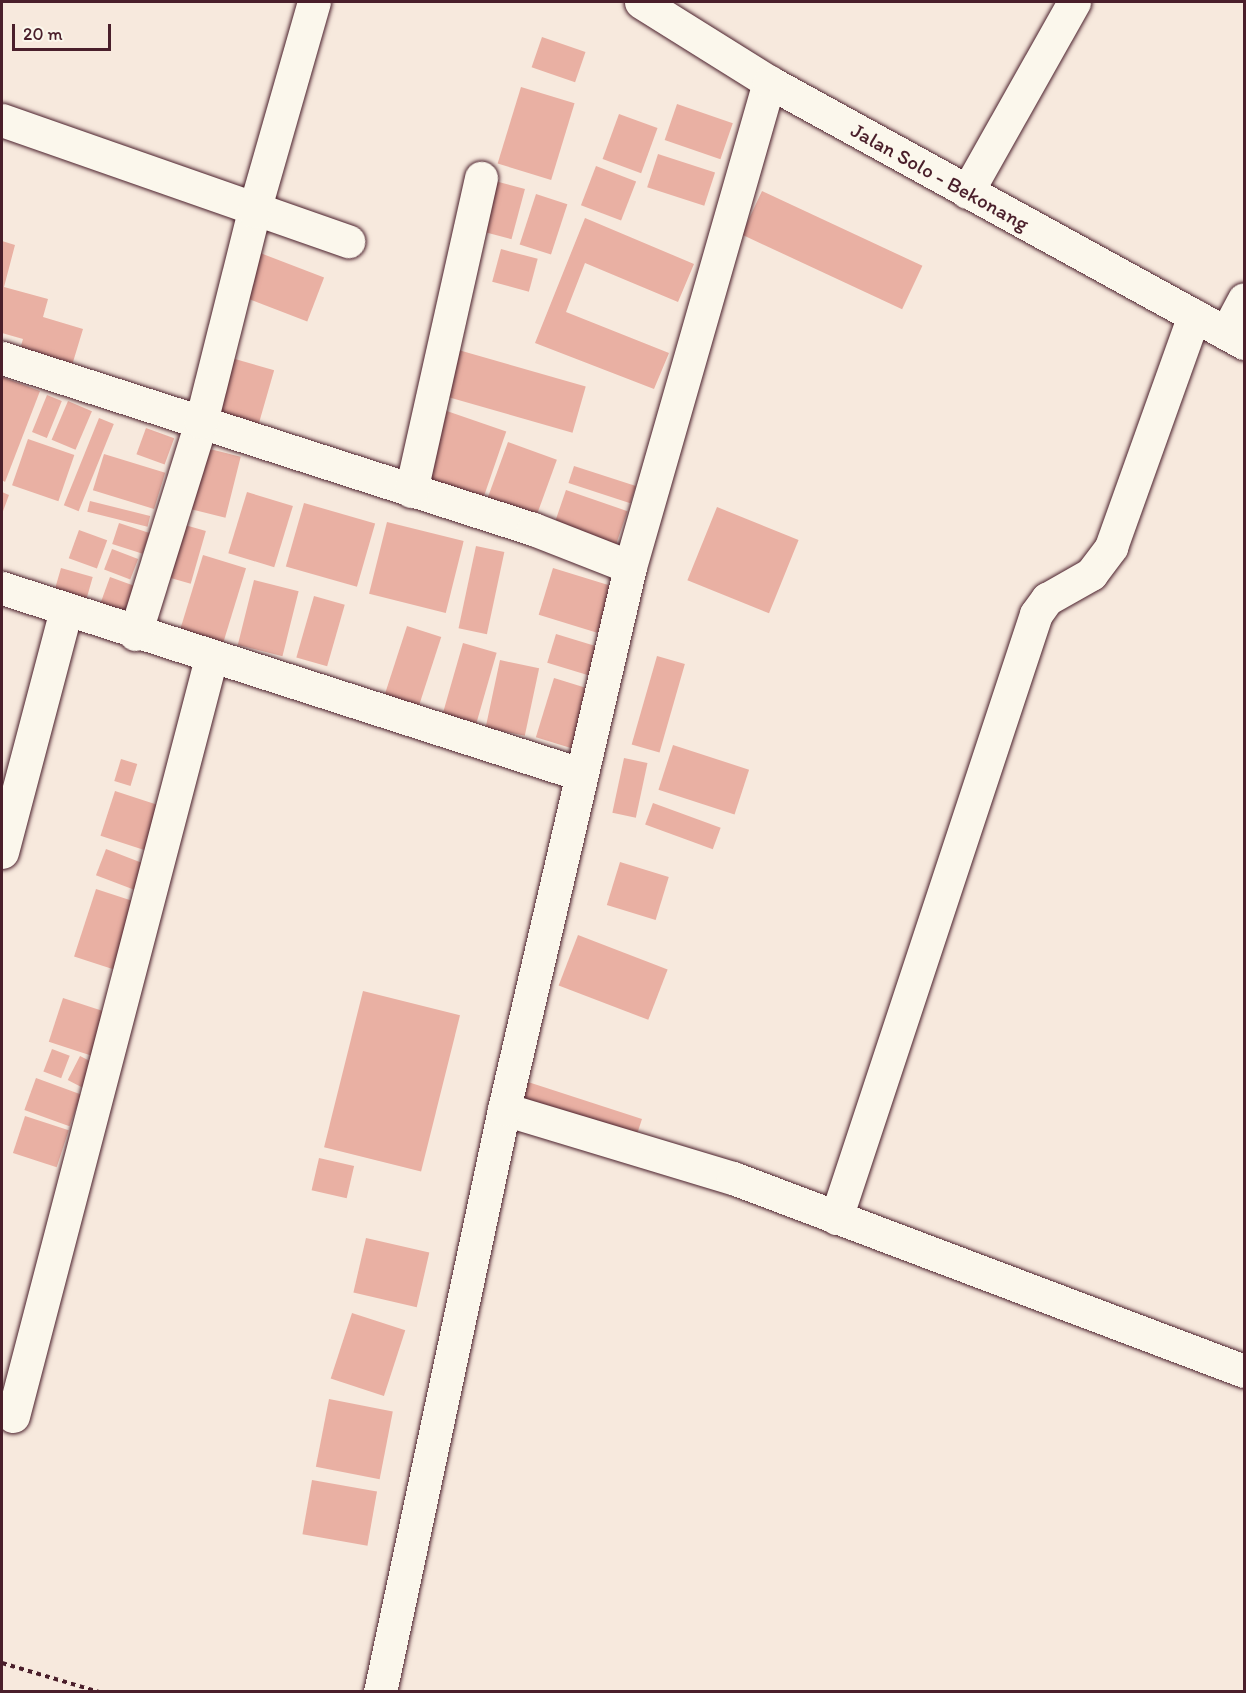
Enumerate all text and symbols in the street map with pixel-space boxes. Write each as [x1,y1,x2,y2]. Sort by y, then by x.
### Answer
scale bar [15,12,114,50]
text: 20 m [23,23,63,45]
street label: Jalan Solo - Bekonang [846,118,1034,236]

